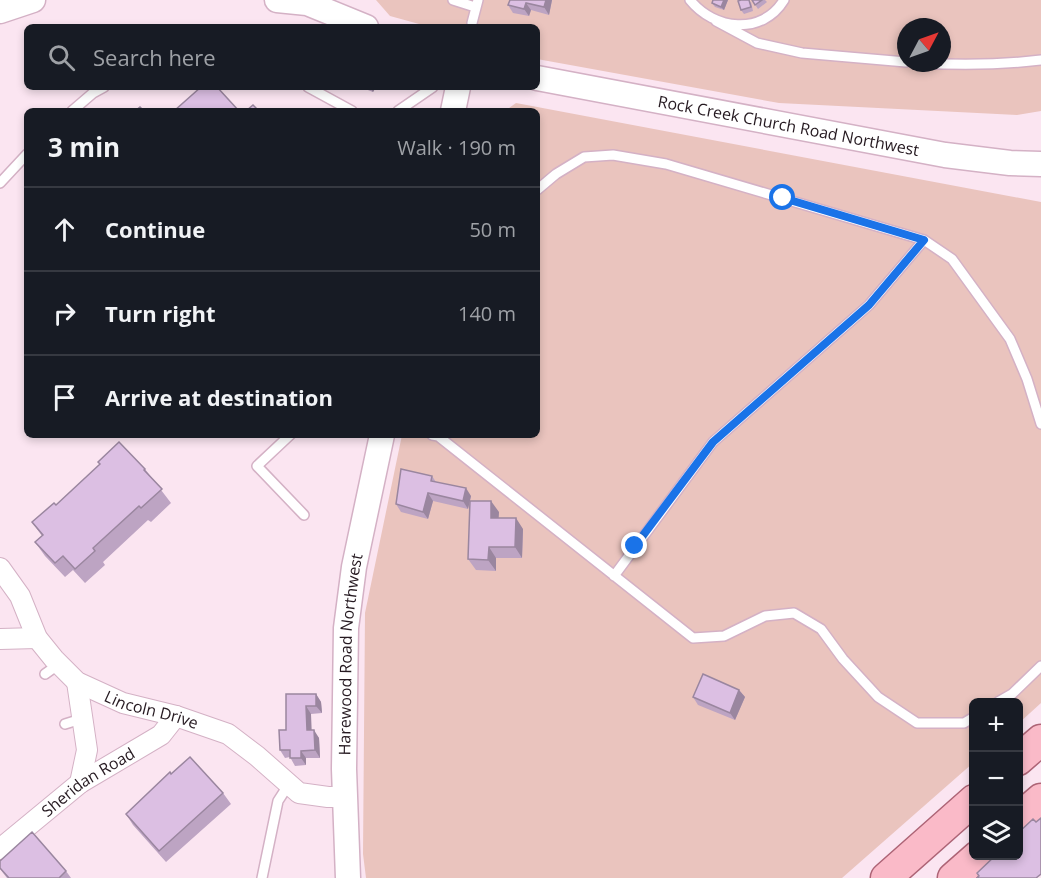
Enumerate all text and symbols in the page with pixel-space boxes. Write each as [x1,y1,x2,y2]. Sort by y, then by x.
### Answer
north arrow [897,18,951,72]
search box [24,24,540,90]
icon: search [45,41,78,74]
text: Search here [93,42,216,72]
street label: Rock Creek Church Road Northwest [656,90,921,161]
text: 3 min [48,129,120,165]
text: Walk · 190 m [397,134,516,161]
route start [769,184,795,210]
icon: ahead [48,213,81,246]
text: Continue [105,214,205,244]
text: 50 m [469,216,516,243]
icon: right [48,297,81,330]
text: Turn right [105,298,216,328]
text: 140 m [458,300,516,327]
icon: arrive [48,381,81,414]
text: Arrive at destination [105,382,333,412]
route end [621,532,647,558]
street label: Harewood Road Northwest [333,551,368,756]
street label: Lincoln Drive [101,685,201,734]
map controls [969,698,1023,860]
button: + [969,698,1023,752]
street label: Sheridan Road [37,742,139,822]
button: − [969,752,1023,806]
button: layers [969,806,1023,860]

